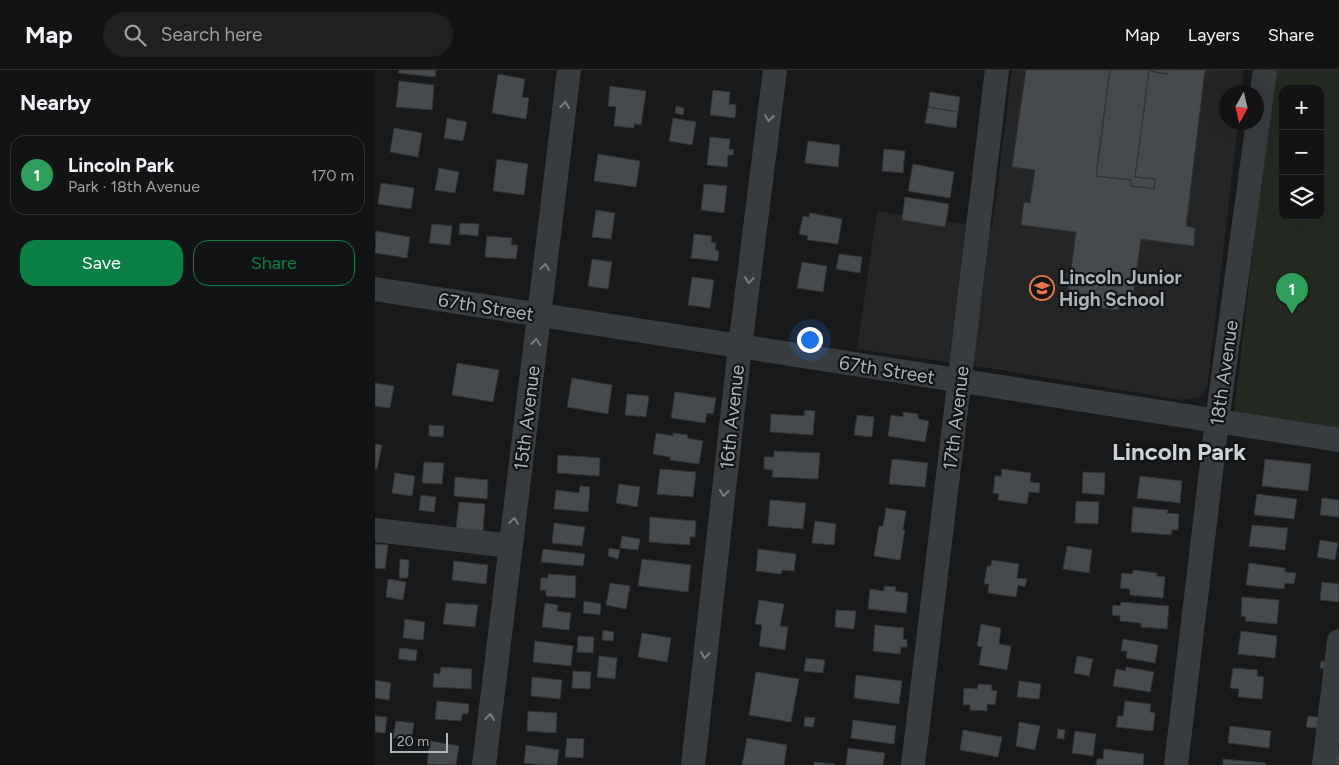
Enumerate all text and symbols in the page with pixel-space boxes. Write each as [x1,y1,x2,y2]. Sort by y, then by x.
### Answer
search box [103,12,453,57]
text: Map [25,20,73,49]
icon: search [121,21,149,49]
text: Search here [161,23,262,46]
text: Map [1125,24,1160,46]
text: Layers [1188,24,1240,46]
text: Share [1268,24,1314,46]
north arrow [1219,85,1264,130]
map controls [1279,85,1324,220]
button: + [1279,85,1324,130]
text: Nearby [20,90,91,115]
one-way arrow [559,101,570,109]
one-way arrow [764,115,775,123]
button: − [1279,130,1324,175]
text: Lincoln Park [68,154,174,177]
text: 1 [34,166,40,185]
text: 170 m [311,166,354,185]
button: layers [1279,175,1324,220]
text: Park · 18th Avenue [68,177,200,196]
button: Save [20,240,183,286]
button: Share [193,240,355,286]
one-way arrow [539,262,550,270]
place label: Lincoln Junior High School [1059,266,1182,311]
pin: 1 [1276,273,1308,314]
school or university icon: Lincoln Junior High School [1029,275,1055,301]
one-way arrow [744,276,755,284]
street label: 67th Street [436,288,536,326]
street label: 18th Avenue [1205,319,1243,427]
your location [797,327,823,353]
one-way arrow [530,338,541,346]
street label: 67th Street [837,351,937,389]
street label: 16th Avenue [715,363,749,471]
street label: 15th Avenue [509,364,545,472]
street label: 17th Avenue [938,365,974,471]
district label: Lincoln Park [1112,437,1246,466]
one-way arrow [719,489,730,497]
one-way arrow [508,516,519,524]
one-way arrow [700,651,711,659]
one-way arrow [484,712,495,720]
scale bar [390,730,447,753]
text: 20 m [397,733,429,750]

